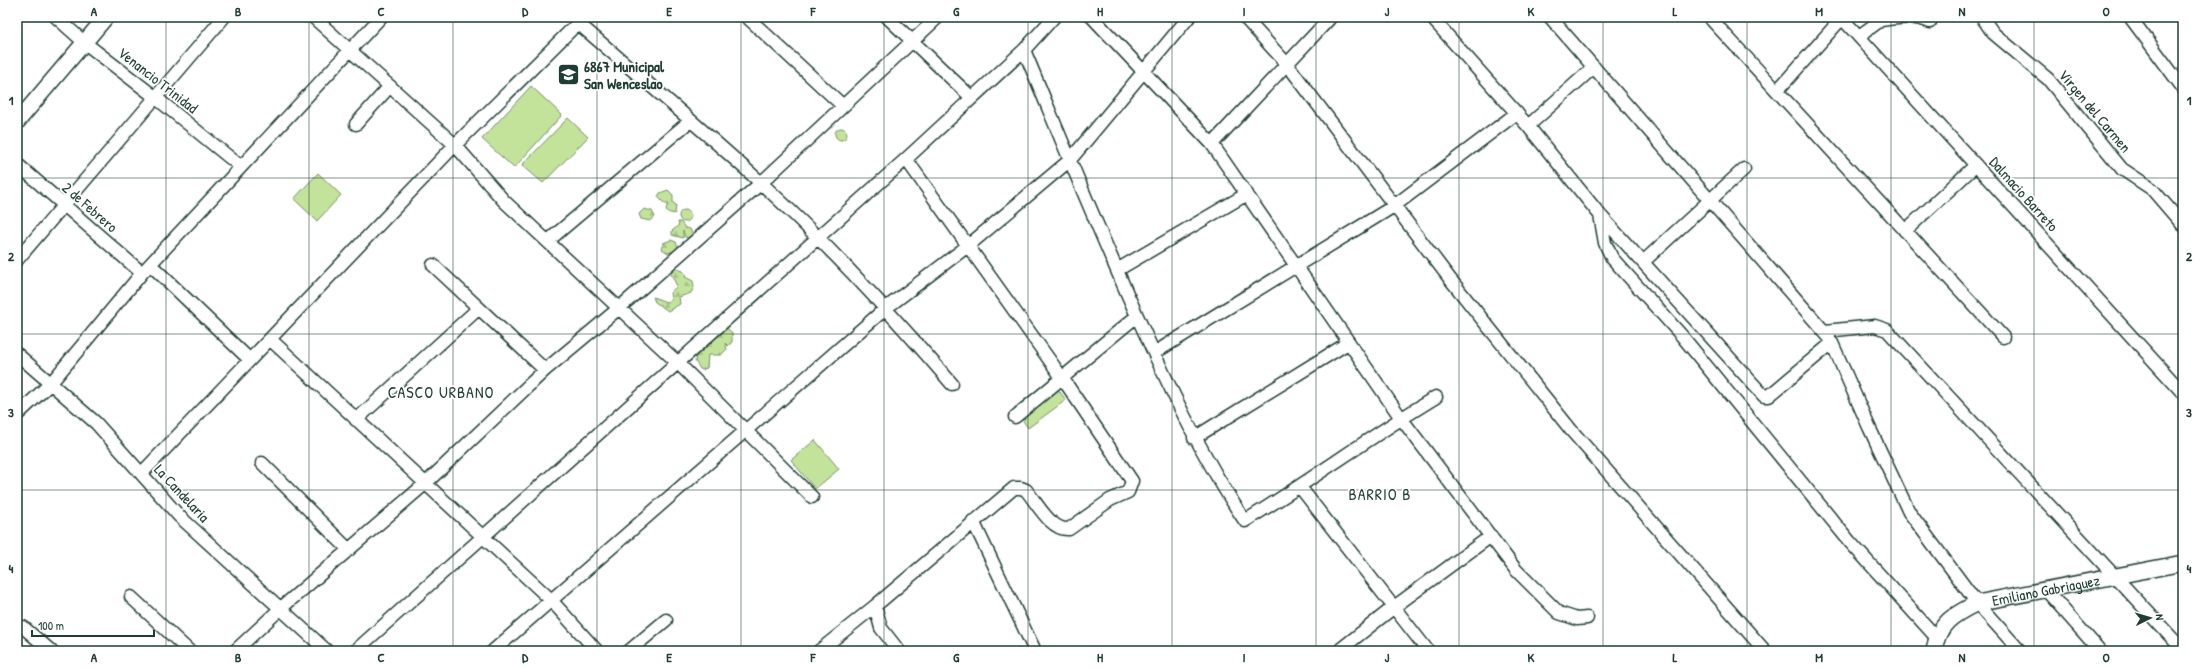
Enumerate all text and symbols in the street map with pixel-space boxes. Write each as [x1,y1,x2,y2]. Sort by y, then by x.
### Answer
text: A [91,2,98,20]
text: B [235,2,242,20]
text: C [377,2,385,20]
text: D [522,2,529,20]
text: E [666,2,672,20]
text: F [810,2,817,20]
text: G [953,2,960,20]
text: H [1097,2,1103,20]
text: I [1242,2,1246,20]
text: J [1385,2,1390,20]
text: K [1528,2,1535,20]
text: L [1673,2,1678,20]
text: M [1815,2,1823,20]
text: N [1959,2,1966,20]
text: O [2102,2,2110,20]
street label: Venancio Trinidad [114,42,203,118]
place label: 6867 Municipal San Wenceslao [584,56,665,94]
school or university icon: 6867 Municipal San Wenceslao [556,62,582,88]
street label: Virgen del Carmen [2054,65,2136,157]
text: 1 [9,91,14,109]
text: 1 [2187,91,2192,109]
street label: Dalmacio Barreto [1985,152,2063,236]
street label: 2 de Febrero [58,177,122,237]
text: 2 [8,247,15,265]
text: 2 [2186,247,2193,265]
district label: CASCO URBANO [388,381,494,403]
text: 3 [8,403,14,421]
text: 3 [2186,403,2192,421]
street label: La Candelaria [150,459,214,527]
district label: BARRIO B [1349,483,1411,505]
text: 4 [9,559,14,577]
text: 4 [2187,559,2192,577]
street label: Emiliano Gabriaguez [1990,569,2102,610]
north arrow [2130,598,2170,638]
scale bar [32,612,154,638]
text: N [2153,614,2167,621]
text: 100 m [38,617,64,634]
text: A [91,648,98,666]
text: B [235,648,242,666]
text: C [377,648,385,666]
text: D [522,648,529,666]
text: E [666,648,672,666]
text: F [810,648,817,666]
text: G [953,648,960,666]
text: H [1097,648,1103,666]
text: I [1242,648,1246,666]
text: J [1385,648,1390,666]
text: K [1528,648,1535,666]
text: L [1673,648,1678,666]
text: M [1815,648,1823,666]
text: N [1959,648,1966,666]
text: O [2102,648,2110,666]

